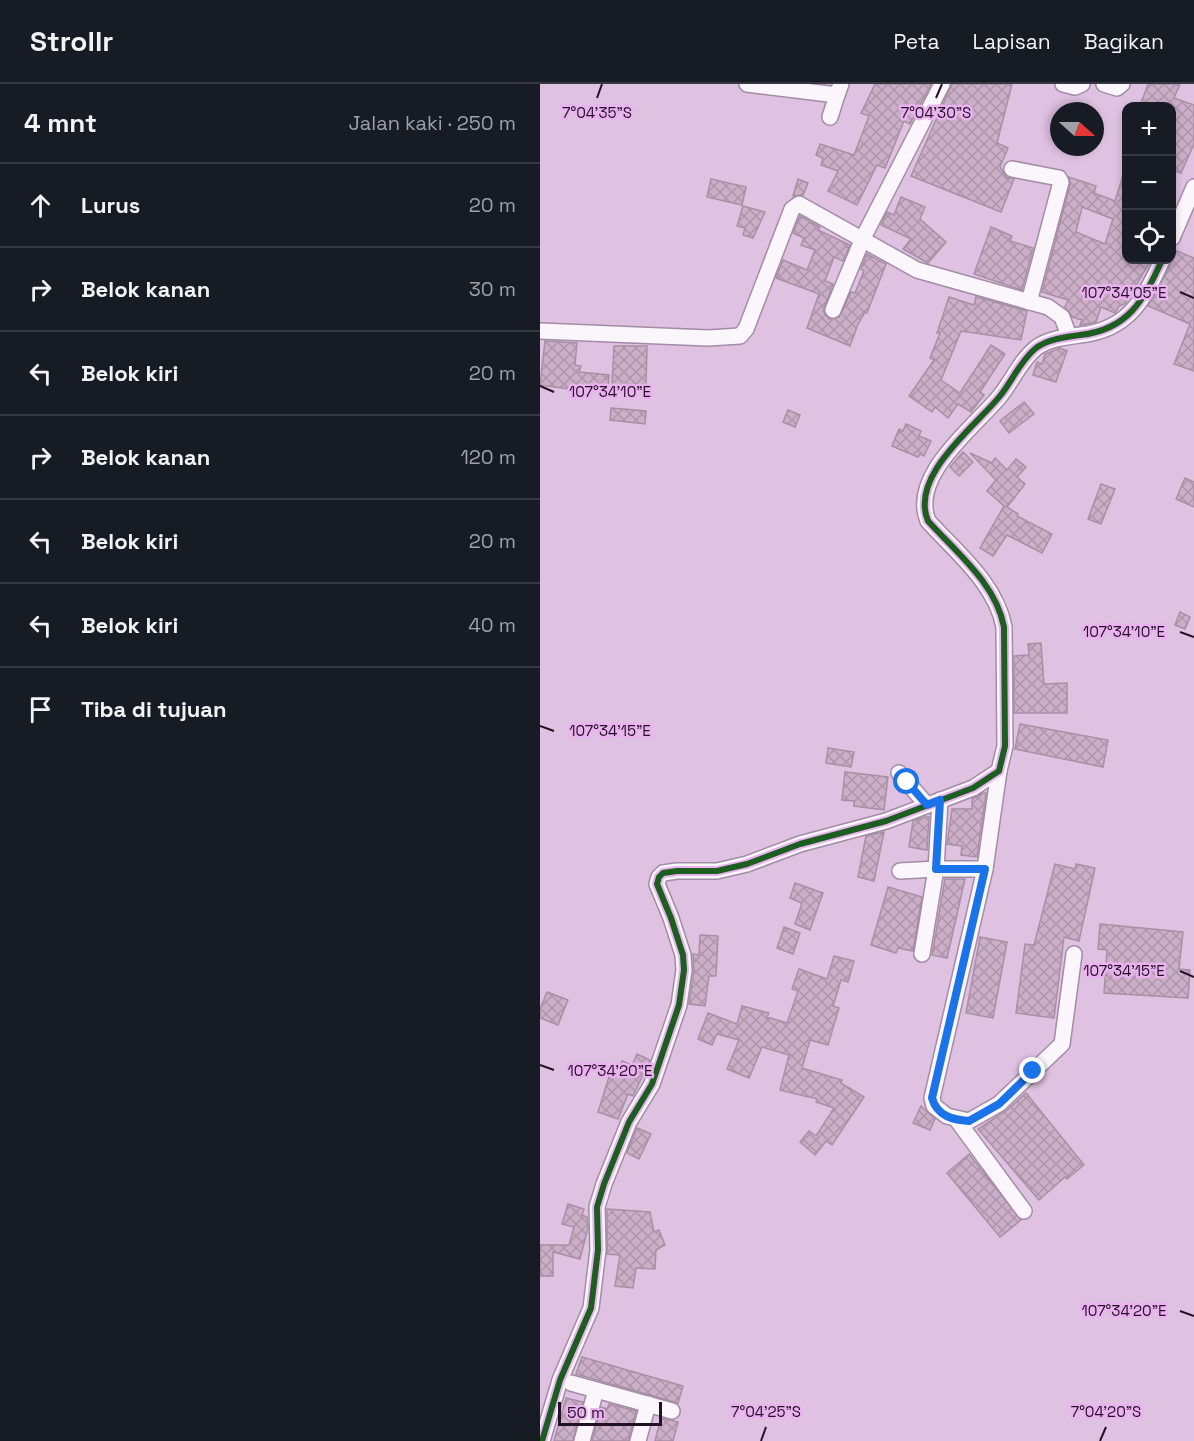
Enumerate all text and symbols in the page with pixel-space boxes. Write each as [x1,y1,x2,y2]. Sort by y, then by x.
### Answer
text: Strollr [30,23,113,59]
text: Peta [894,28,940,55]
text: Lapisan [973,28,1051,55]
text: Bagikan [1084,28,1164,55]
north arrow [1050,102,1104,156]
map controls [1122,102,1176,264]
button: + [1122,102,1176,156]
text: 7°04'35"S [562,103,632,122]
text: 7°04'30"S [901,103,971,122]
text: 4 mnt [24,106,97,140]
text: Jalan kaki · 250 m [348,110,516,136]
button: − [1122,156,1176,210]
icon: ahead [24,189,57,222]
text: Lurus [81,191,140,219]
text: 20 m [469,192,516,218]
button: locate [1122,210,1176,264]
icon: right [24,273,57,306]
text: Belok kanan [81,275,210,303]
text: 30 m [469,276,516,302]
text: 107°34'05"E [1082,283,1166,302]
icon: left [24,357,57,390]
text: Belok kiri [81,359,178,387]
text: 20 m [469,360,516,386]
text: 107°34'10"E [569,382,651,401]
icon: right [24,441,57,474]
text: Belok kanan [81,443,210,471]
text: 120 m [460,444,516,470]
icon: left [24,525,57,558]
text: Belok kiri [81,527,178,555]
text: 20 m [469,528,516,554]
icon: left [24,609,57,642]
text: Belok kiri [81,611,178,639]
text: 40 m [468,612,516,638]
text: 107°34'10"E [1083,622,1165,641]
icon: arrive [24,693,57,726]
text: Tiba di tujuan [81,695,227,723]
text: 107°34'15"E [569,721,651,740]
route start [893,768,919,794]
text: 107°34'15"E [1083,961,1165,980]
route end [1019,1057,1045,1083]
text: 107°34'20"E [568,1061,652,1080]
text: 107°34'20"E [1082,1301,1166,1320]
scale bar [558,1399,662,1426]
text: 50 m [567,1402,605,1423]
text: 7°04'25"S [731,1402,801,1421]
text: 7°04'20"S [1071,1402,1141,1421]

